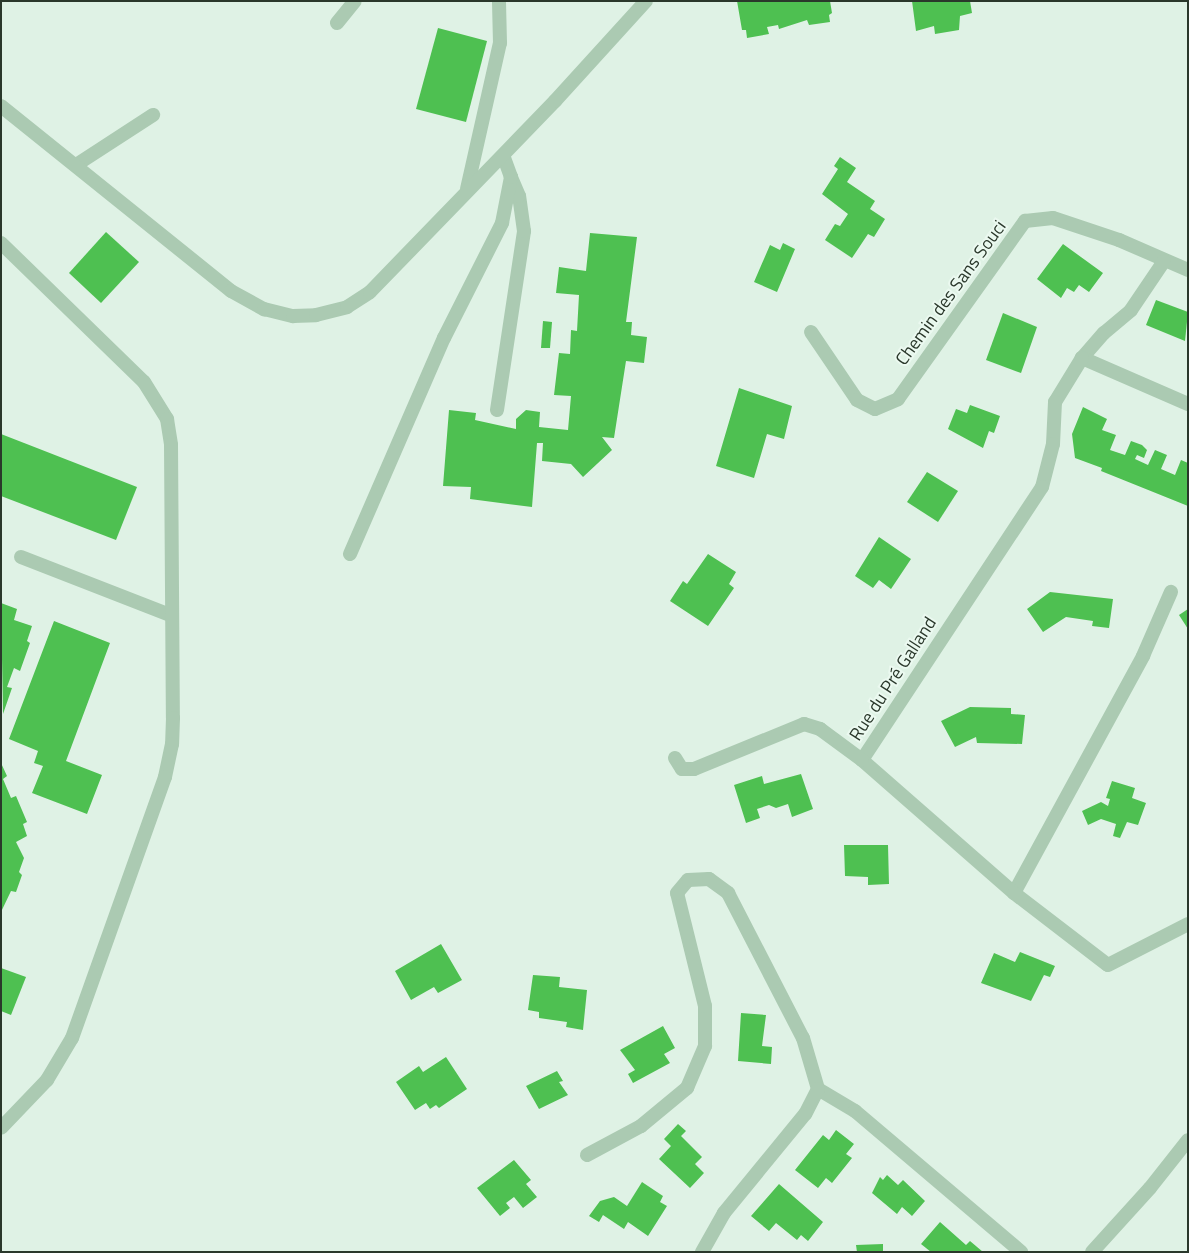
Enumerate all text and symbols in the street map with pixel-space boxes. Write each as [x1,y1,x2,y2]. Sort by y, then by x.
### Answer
street label: Chemin des Sans Souci [891,216,1011,370]
street label: Rue du Pré Galland [845,613,941,745]

